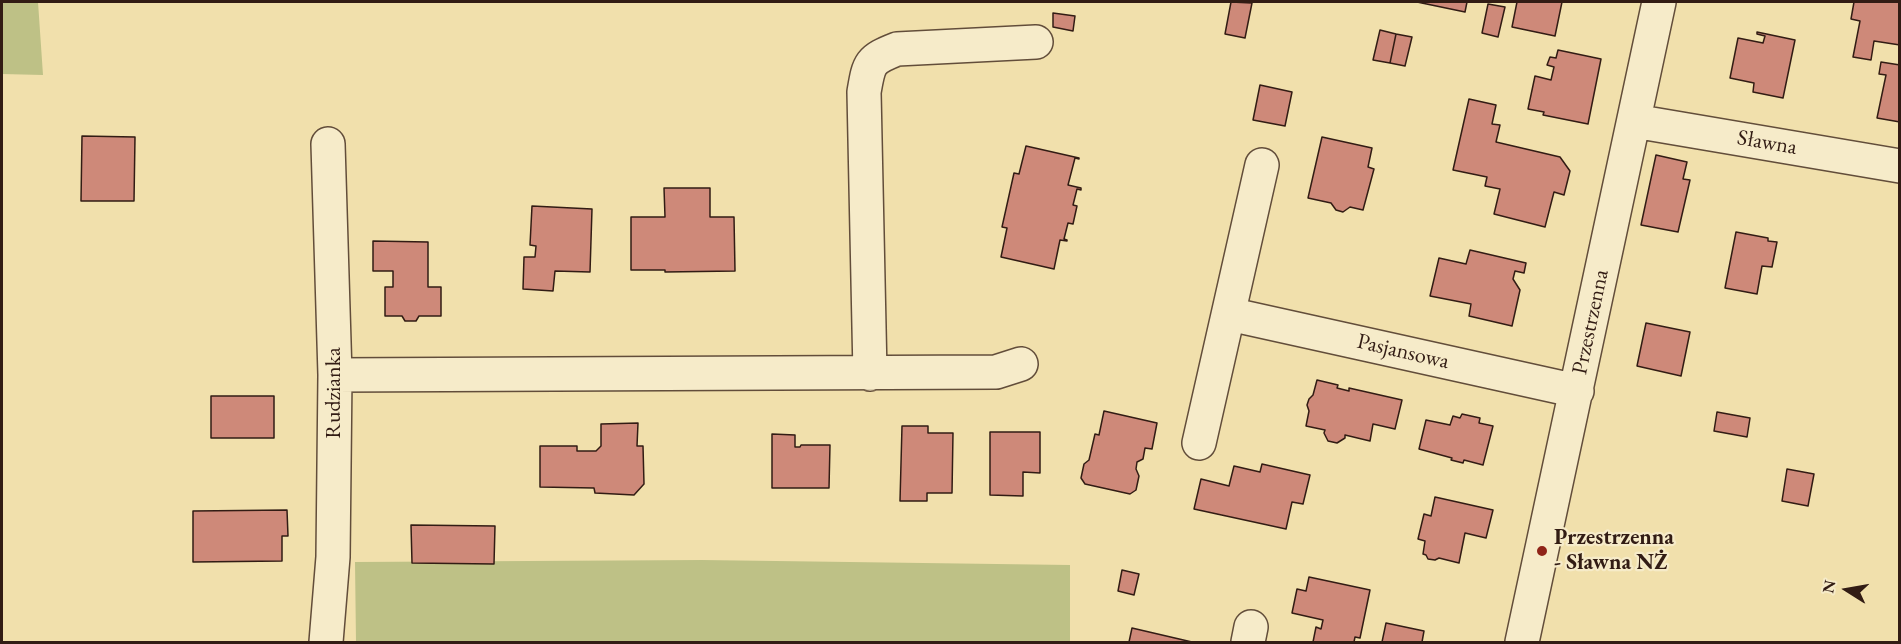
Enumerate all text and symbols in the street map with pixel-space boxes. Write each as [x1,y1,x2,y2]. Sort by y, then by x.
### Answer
street label: Sławna [1735,125,1799,161]
street label: Przestrzenna [1567,267,1615,377]
street label: Pasjansowa [1354,329,1452,375]
street label: Rudzianka [321,347,347,439]
place label: Przestrzenna - Sławna NŻ [1554,525,1674,576]
marker: Przestrzenna - Sławna NŻ [1535,544,1549,558]
north arrow [1817,560,1877,620]
text: N [1817,578,1840,595]

